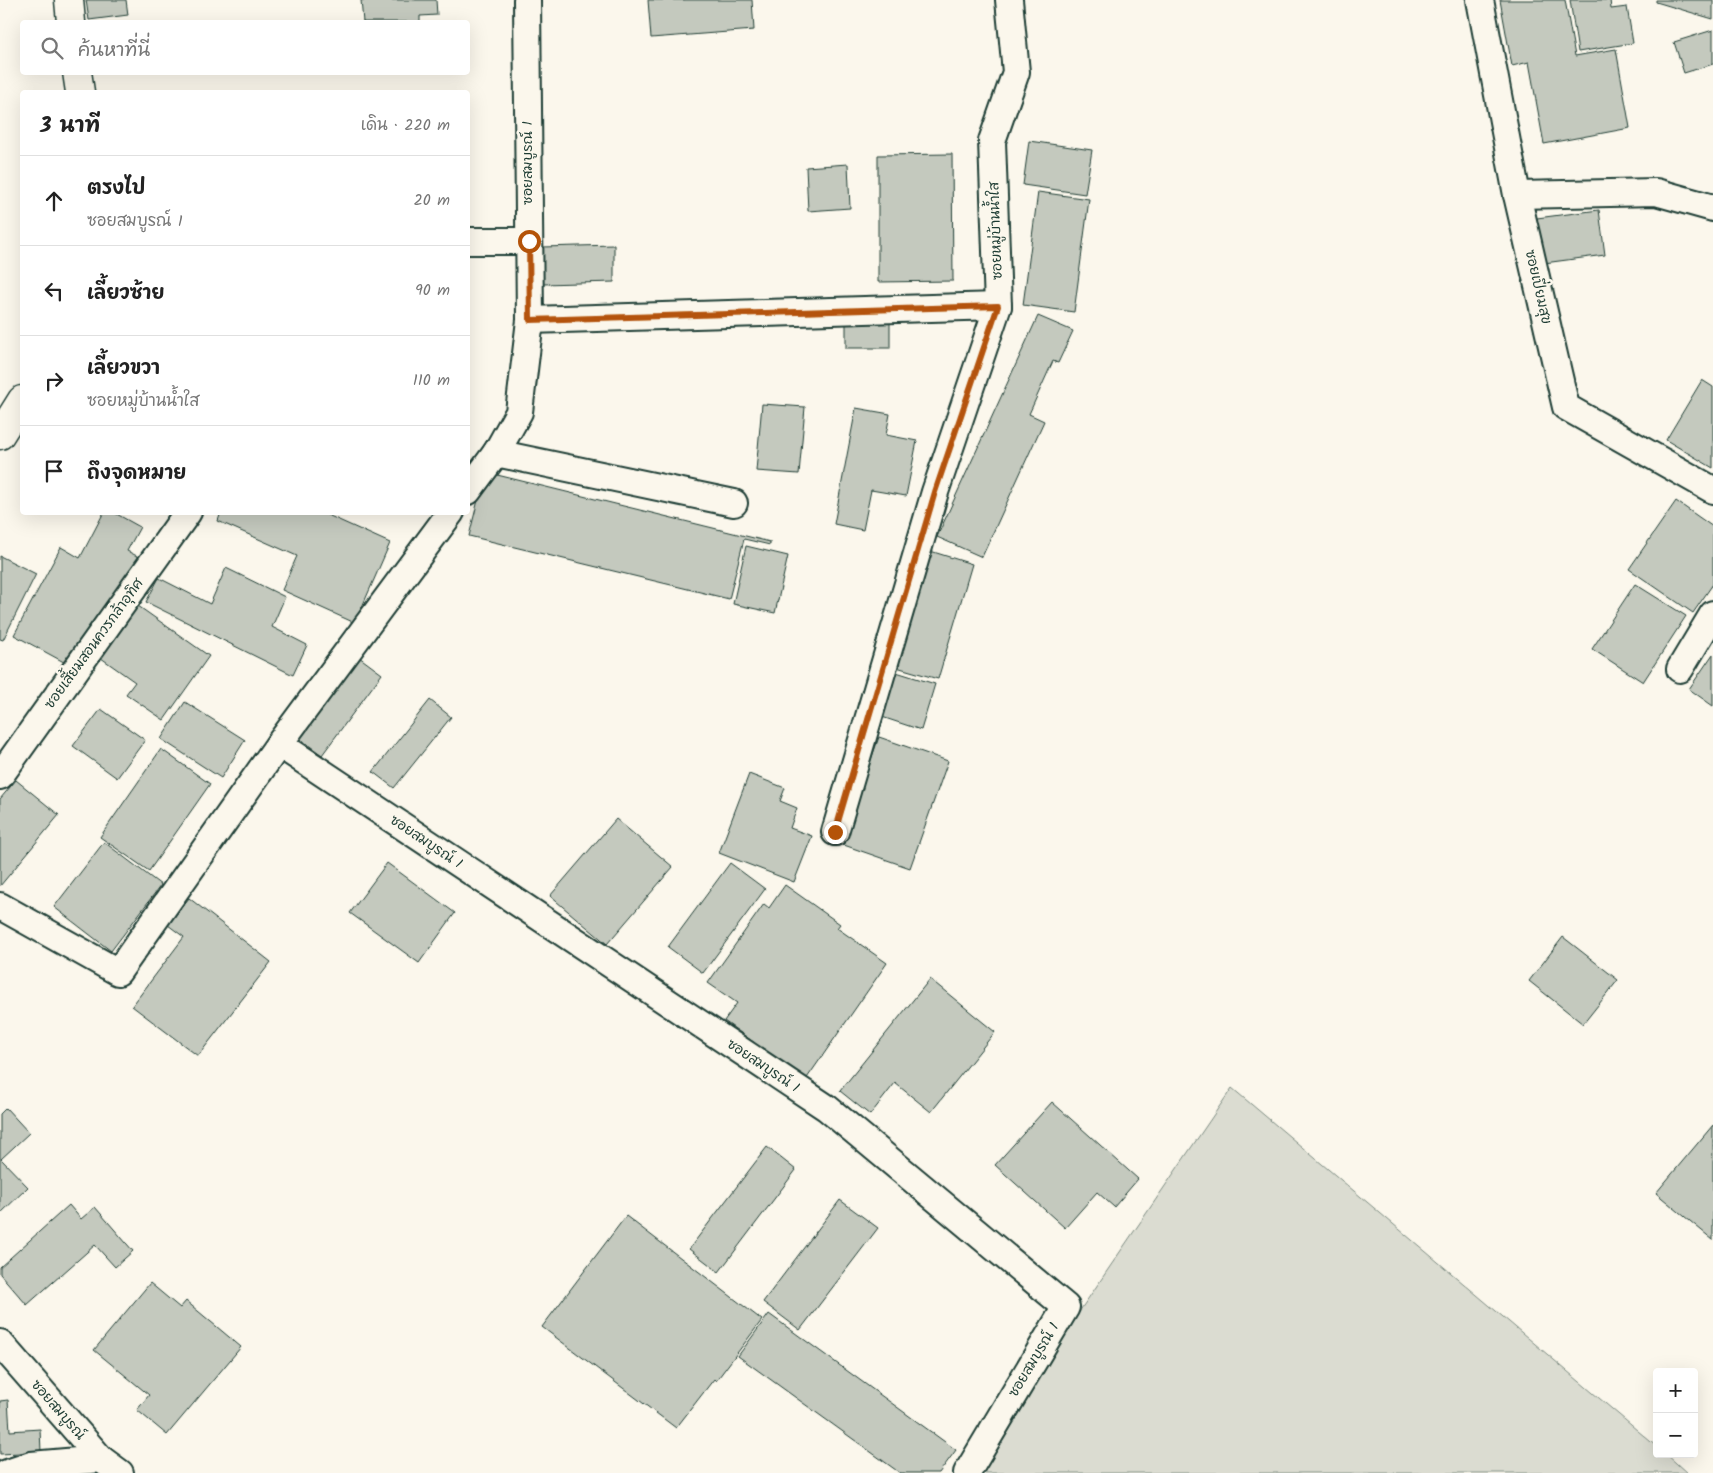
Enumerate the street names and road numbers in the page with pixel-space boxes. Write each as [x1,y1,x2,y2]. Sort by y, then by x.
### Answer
street label: ซอยสมบูรณ์ 1 [517,121,539,205]
street label: ซอยหมู่บ้านน้ำใส [981,180,1009,280]
street label: ซอยเปี่ยมสุข [1519,247,1560,326]
street label: ซอยเสี้ยมสอนควรกล้าอุทิศ [38,572,150,714]
street label: ซอยสมบูรณ์ 1 [385,809,467,875]
street label: ซอยสมบูรณ์ 1 [722,1033,804,1099]
street label: ซอยสมบูรณ์ 1 [1003,1318,1065,1402]
street label: ซอยสมบูรณ์ [25,1375,91,1446]

